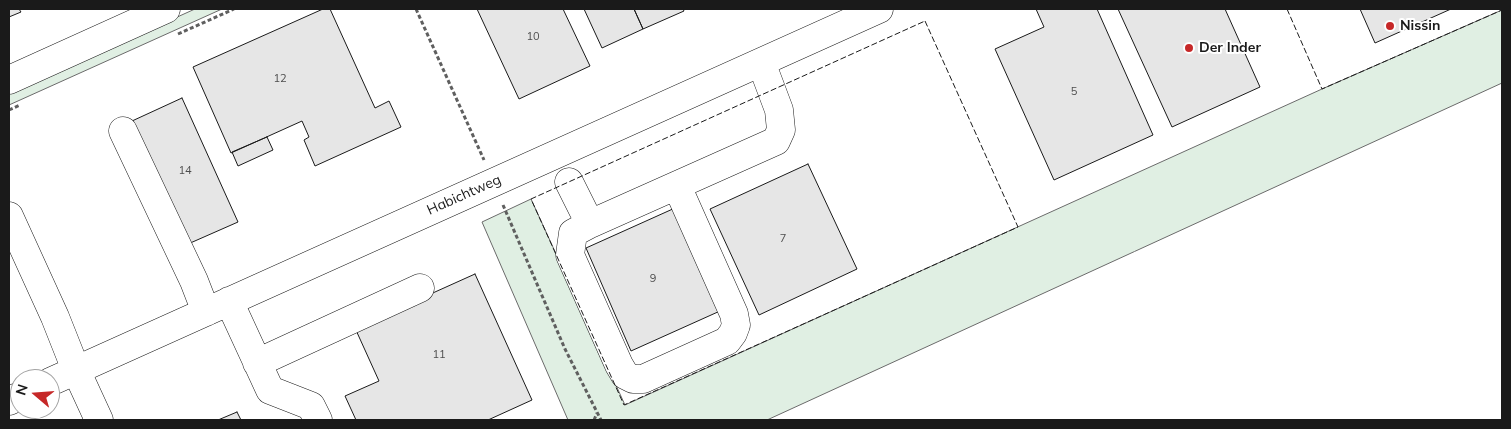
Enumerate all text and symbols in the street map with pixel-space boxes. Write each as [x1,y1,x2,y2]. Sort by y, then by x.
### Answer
place label: Nissin [1400,18,1440,34]
marker: Nissin [1384,20,1396,32]
house number: 10 [526,30,540,44]
place label: Der Inder [1199,40,1261,56]
marker: Der Inder [1183,42,1195,54]
house number: 12 [273,72,287,86]
house number: 5 [1071,85,1077,99]
house number: 14 [178,164,192,178]
street label: Habichtweg [424,171,504,219]
house number: 7 [780,232,786,246]
house number: 9 [650,272,656,286]
house number: 11 [432,348,446,362]
north arrow [10,369,60,419]
text: N [11,382,32,397]

